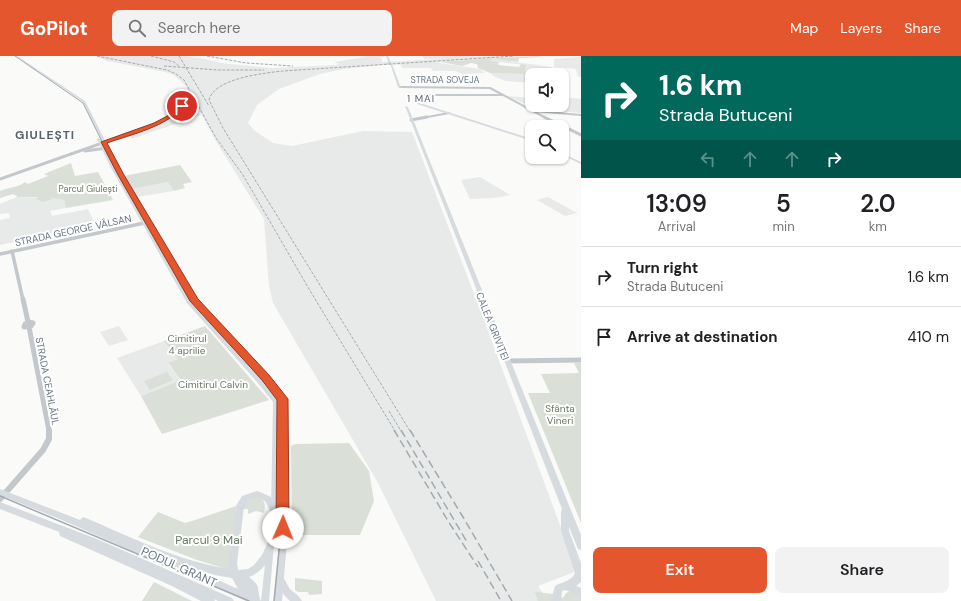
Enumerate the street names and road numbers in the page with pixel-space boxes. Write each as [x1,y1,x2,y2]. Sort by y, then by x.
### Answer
street label: STRADA SOVEJA [411,74,479,86]
street label: STRADA GEORGE VÂLSAN [14,212,133,249]
street label: CALEA GRIVIȚEI [473,290,512,362]
street label: STRADA CEAHLĂUL [33,336,62,426]
street label: PODUL GRANT [139,543,220,591]

